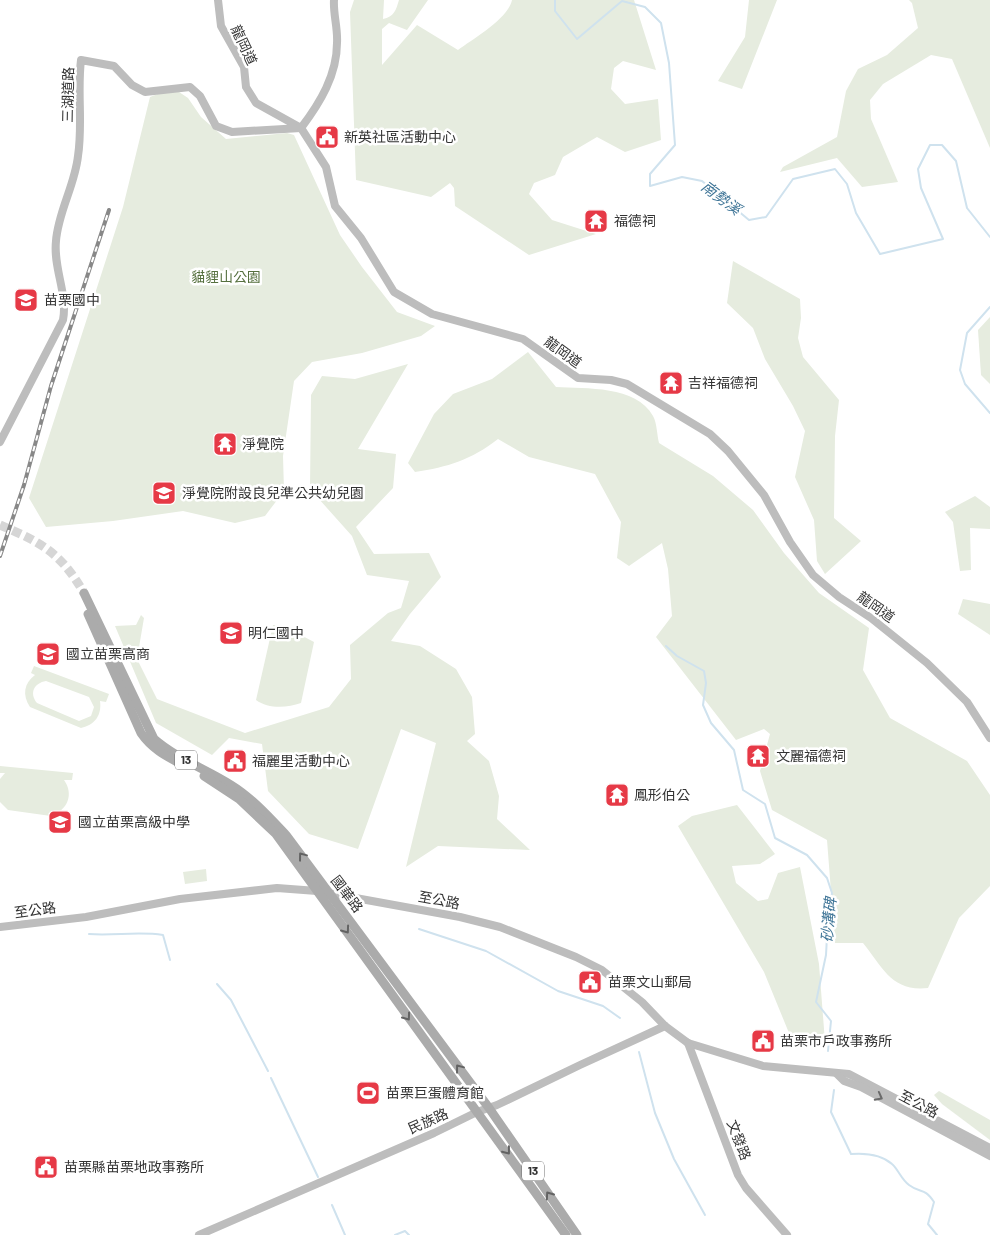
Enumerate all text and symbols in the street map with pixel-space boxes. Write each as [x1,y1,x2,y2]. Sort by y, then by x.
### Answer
street label: 龍岡道 [228,22,261,67]
street label: 三湖道路 [59,67,76,123]
public building icon: 新英社區活動中心 [314,124,340,150]
place label: 新英社區活動中心 [344,128,456,145]
water label: 南勢溪 [698,176,747,219]
temple icon: 福德祠 [583,208,609,234]
place label: 福德祠 [614,212,656,229]
park label: 貓貍山公園 [191,268,261,285]
school or university icon: 苗栗國中 [13,287,39,313]
place label: 苗栗國中 [44,291,100,308]
street label: 龍岡道 [541,332,585,371]
temple icon: 吉祥福德祠 [658,370,684,396]
place label: 吉祥福德祠 [688,374,758,391]
temple icon: 淨覺院 [212,431,238,457]
place label: 淨覺院 [242,435,284,452]
school or university icon: 淨覺院附設良兒準公共幼兒園 [151,480,177,506]
place label: 淨覺院附設良兒準公共幼兒園 [182,484,364,501]
street label: 龍岡道 [854,588,898,626]
school or university icon: 明仁國中 [218,620,244,646]
place label: 明仁國中 [248,624,304,641]
school or university icon: 國立苗栗高商 [35,641,61,667]
place label: 國立苗栗高商 [66,645,150,662]
temple icon: 文麗福德祠 [745,743,771,769]
place label: 文麗福德祠 [776,747,846,764]
public building icon: 福麗里活動中心 [222,748,248,774]
road number: 13 [175,750,197,770]
place label: 福麗里活動中心 [252,752,350,769]
temple icon: 鳳形伯公 [604,782,630,808]
place label: 鳳形伯公 [634,786,690,803]
school or university icon: 國立苗栗高級中學 [47,809,73,835]
place label: 國立苗栗高級中學 [78,813,190,830]
one-way arrow [299,853,307,862]
street label: 國華路 [328,872,367,916]
street label: 至公路 [417,887,461,912]
water label: 砂溝碑 [817,895,839,943]
street label: 至公路 [13,898,57,921]
one-way arrow [340,924,349,934]
public building icon: 苗栗文山郵局 [577,969,603,995]
place label: 苗栗文山郵局 [608,973,692,990]
one-way arrow [401,1011,410,1020]
public building icon: 苗栗市戶政事務所 [750,1028,776,1054]
place label: 苗栗市戶政事務所 [780,1032,892,1049]
one-way arrow [457,1065,465,1074]
sports icon: 苗栗巨蛋體育館 [355,1080,381,1106]
place label: 苗栗巨蛋體育館 [386,1084,484,1101]
street label: 至公路 [897,1086,942,1121]
one-way arrow [874,1091,883,1101]
street label: 民族路 [405,1104,450,1137]
street label: 文發路 [724,1117,755,1162]
one-way arrow [501,1145,510,1155]
public building icon: 苗栗縣苗栗地政事務所 [33,1154,59,1180]
place label: 苗栗縣苗栗地政事務所 [64,1158,204,1175]
road number: 13 [522,1162,544,1180]
one-way arrow [546,1191,555,1201]

